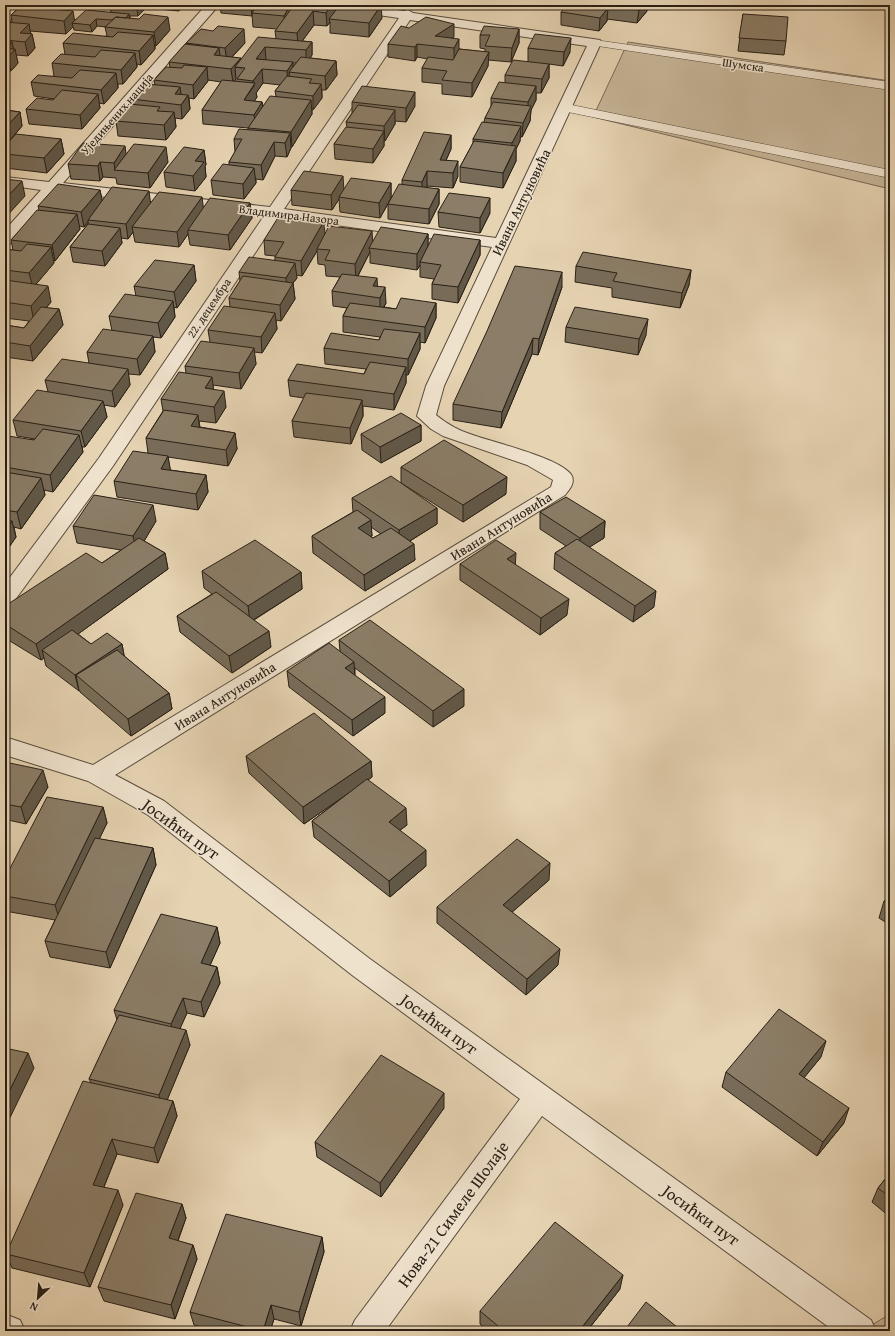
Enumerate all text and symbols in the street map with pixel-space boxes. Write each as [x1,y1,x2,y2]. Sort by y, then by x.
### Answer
street label: Шумска [721,53,765,76]
street label: Уједињених нација [76,69,157,158]
street label: Ивана Антуновића [487,145,556,259]
street label: Владимира Назора [238,200,340,229]
street label: 22. децембра [182,274,235,341]
street label: Ивана Антуновића [446,487,556,565]
street label: Ивана Антуновића [170,657,280,735]
street label: Јосићки пут [136,791,226,866]
street label: Јосићки пут [394,986,484,1061]
street label: Нова-21 Симеле Шолаје [391,1135,514,1292]
street label: Јосићки пут [656,1177,746,1252]
north arrow [18,1278,58,1318]
text: N [26,1298,40,1316]

